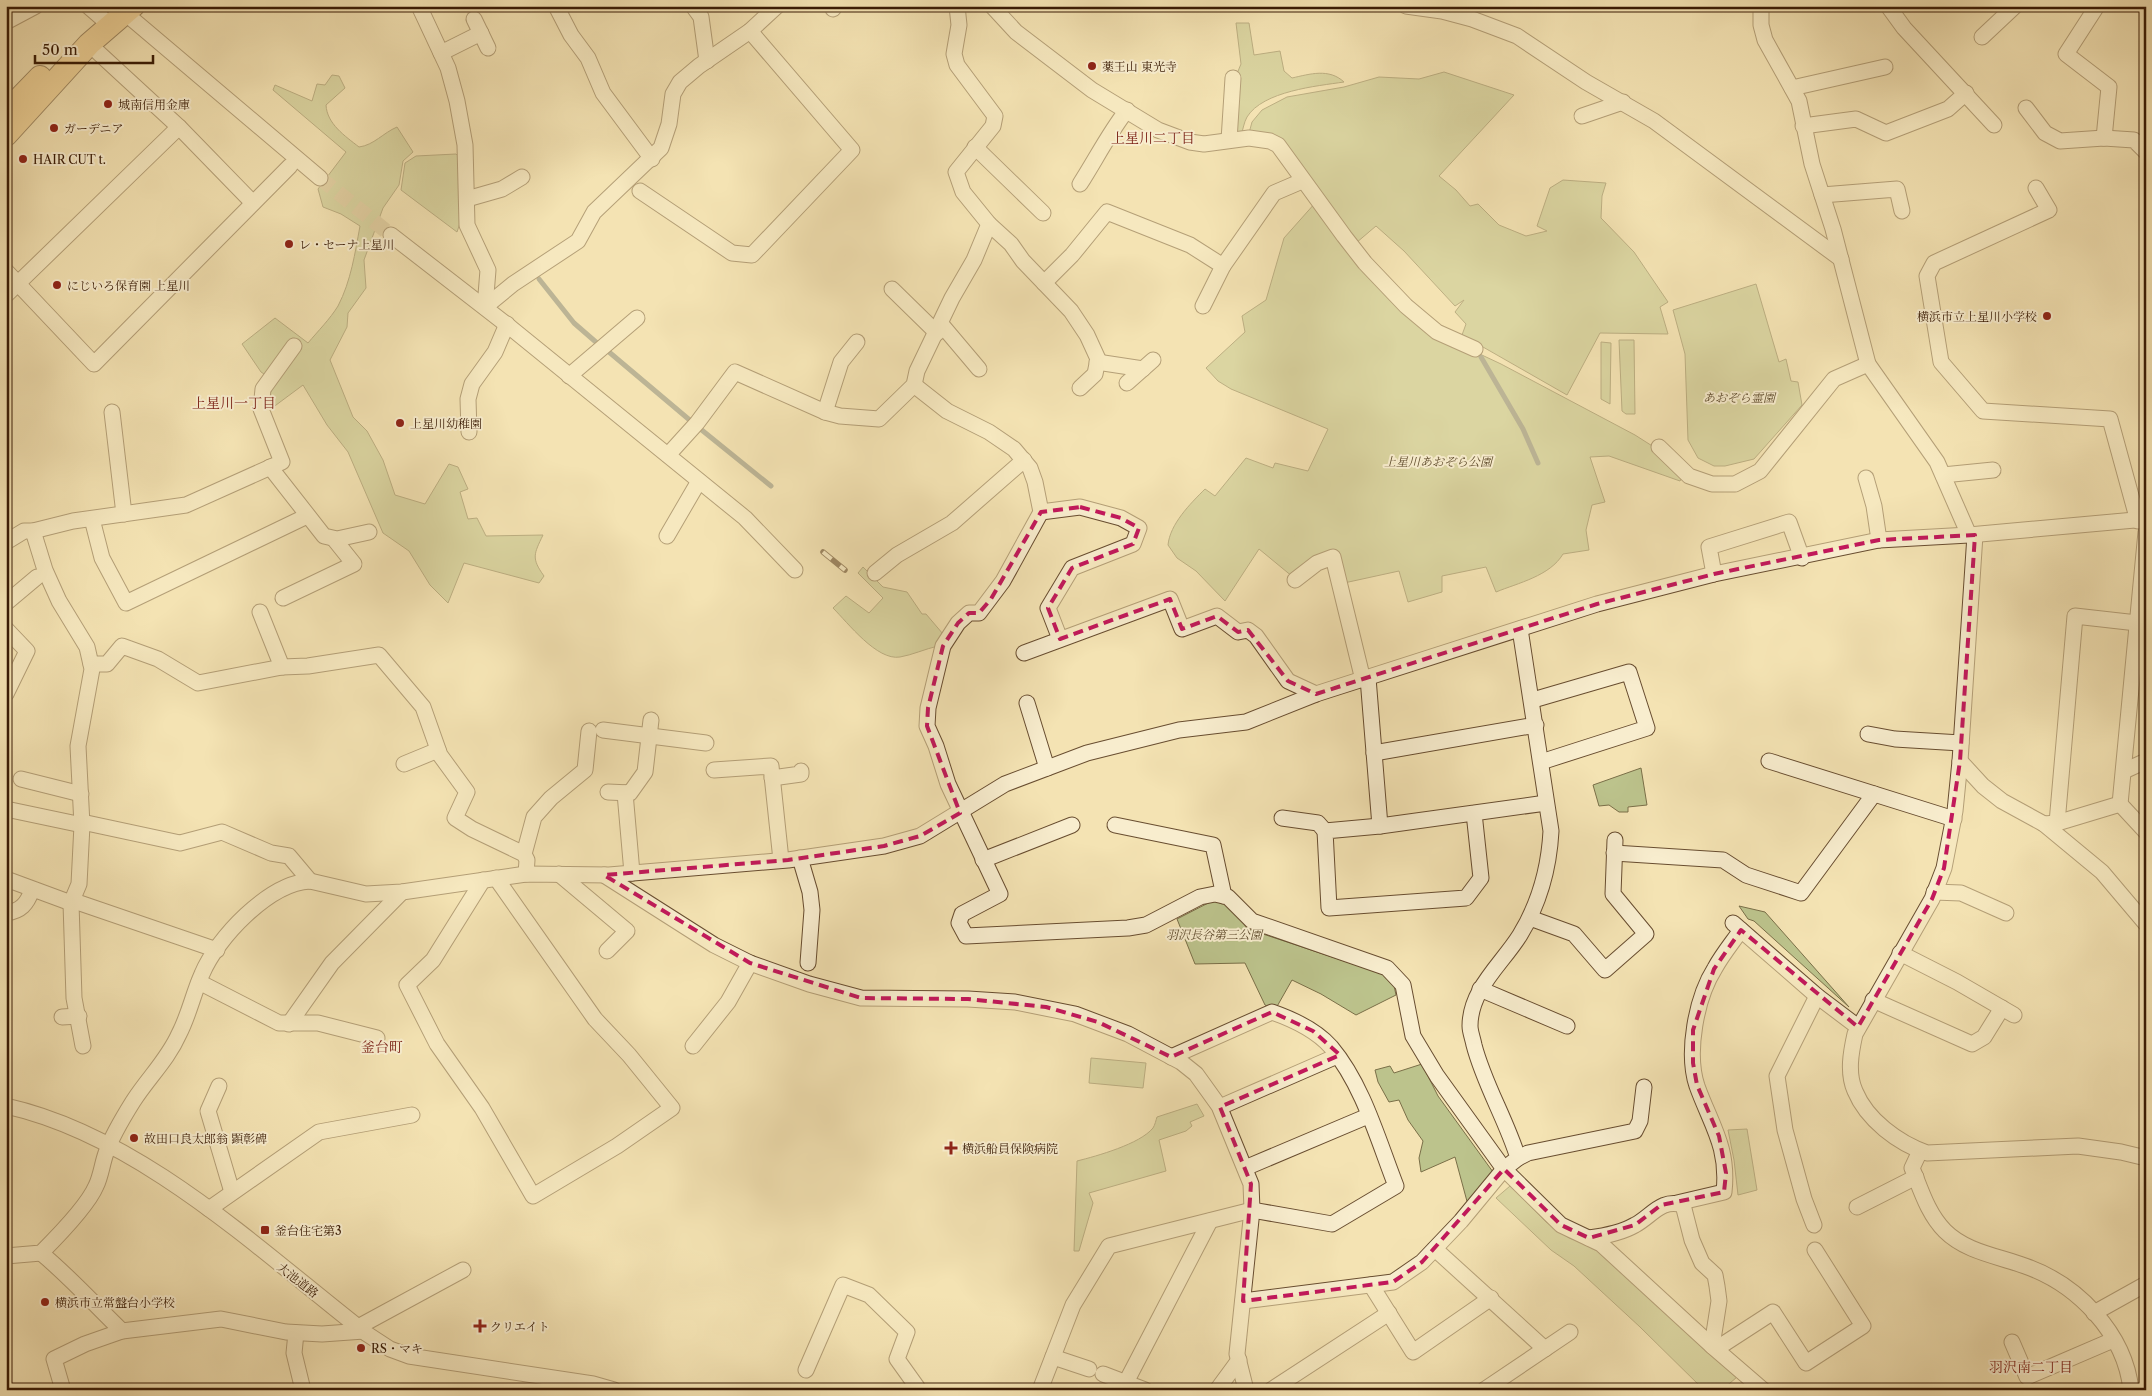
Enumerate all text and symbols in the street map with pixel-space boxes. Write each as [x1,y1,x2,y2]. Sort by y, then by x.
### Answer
scale bar [35,32,152,64]
text: 50 m [42,40,78,59]
place label: 薬王山 東光寺 [1102,59,1177,74]
marker: 薬王山 東光寺 [1086,60,1098,72]
place label: 城南信用金庫 [118,97,190,112]
marker: 城南信用金庫 [102,98,114,110]
place label: ガーデニア [64,121,124,136]
marker: ガーデニア [48,122,60,134]
district label: 上星川二丁目 [1111,129,1195,147]
place label: HAIR CUT t. [33,152,106,167]
marker: HAIR CUT t. [17,153,29,165]
place label: レ・セーナ上星川 [299,237,395,252]
marker: レ・セーナ上星川 [283,238,295,250]
place label: にじいろ保育園 上星川 [67,278,190,293]
marker: にじいろ保育園 上星川 [51,279,63,291]
place label: 横浜市立上星川小学校 [1917,309,2037,324]
marker: 横浜市立上星川小学校 [2041,310,2053,322]
park label: あおぞら霊園 [1703,390,1777,405]
district label: 上星川一丁目 [192,394,276,412]
place label: 上星川幼稚園 [410,416,482,431]
marker: 上星川幼稚園 [394,417,406,429]
park label: 上星川あおぞら公園 [1384,454,1494,469]
park label: 羽沢長谷第三公園 [1166,927,1264,942]
district label: 釜台町 [361,1038,403,1056]
place label: 故田口良太郎翁 顕彰碑 [144,1131,267,1146]
marker: 故田口良太郎翁 顕彰碑 [128,1132,140,1144]
marker: 横浜船員保険病院 [944,1141,958,1155]
place label: 横浜船員保険病院 [962,1141,1058,1156]
place label: 釜台住宅第3 [275,1223,342,1238]
marker: 釜台住宅第3 [259,1224,271,1236]
street label: 大池道路 [274,1259,322,1301]
place label: 横浜市立常盤台小学校 [55,1295,175,1310]
marker: 横浜市立常盤台小学校 [39,1296,51,1308]
place label: クリエイト [490,1319,550,1334]
marker: クリエイト [474,1320,486,1332]
place label: RS・マキ [371,1341,423,1356]
marker: RS・マキ [355,1342,367,1354]
district label: 羽沢南二丁目 [1989,1358,2073,1376]

